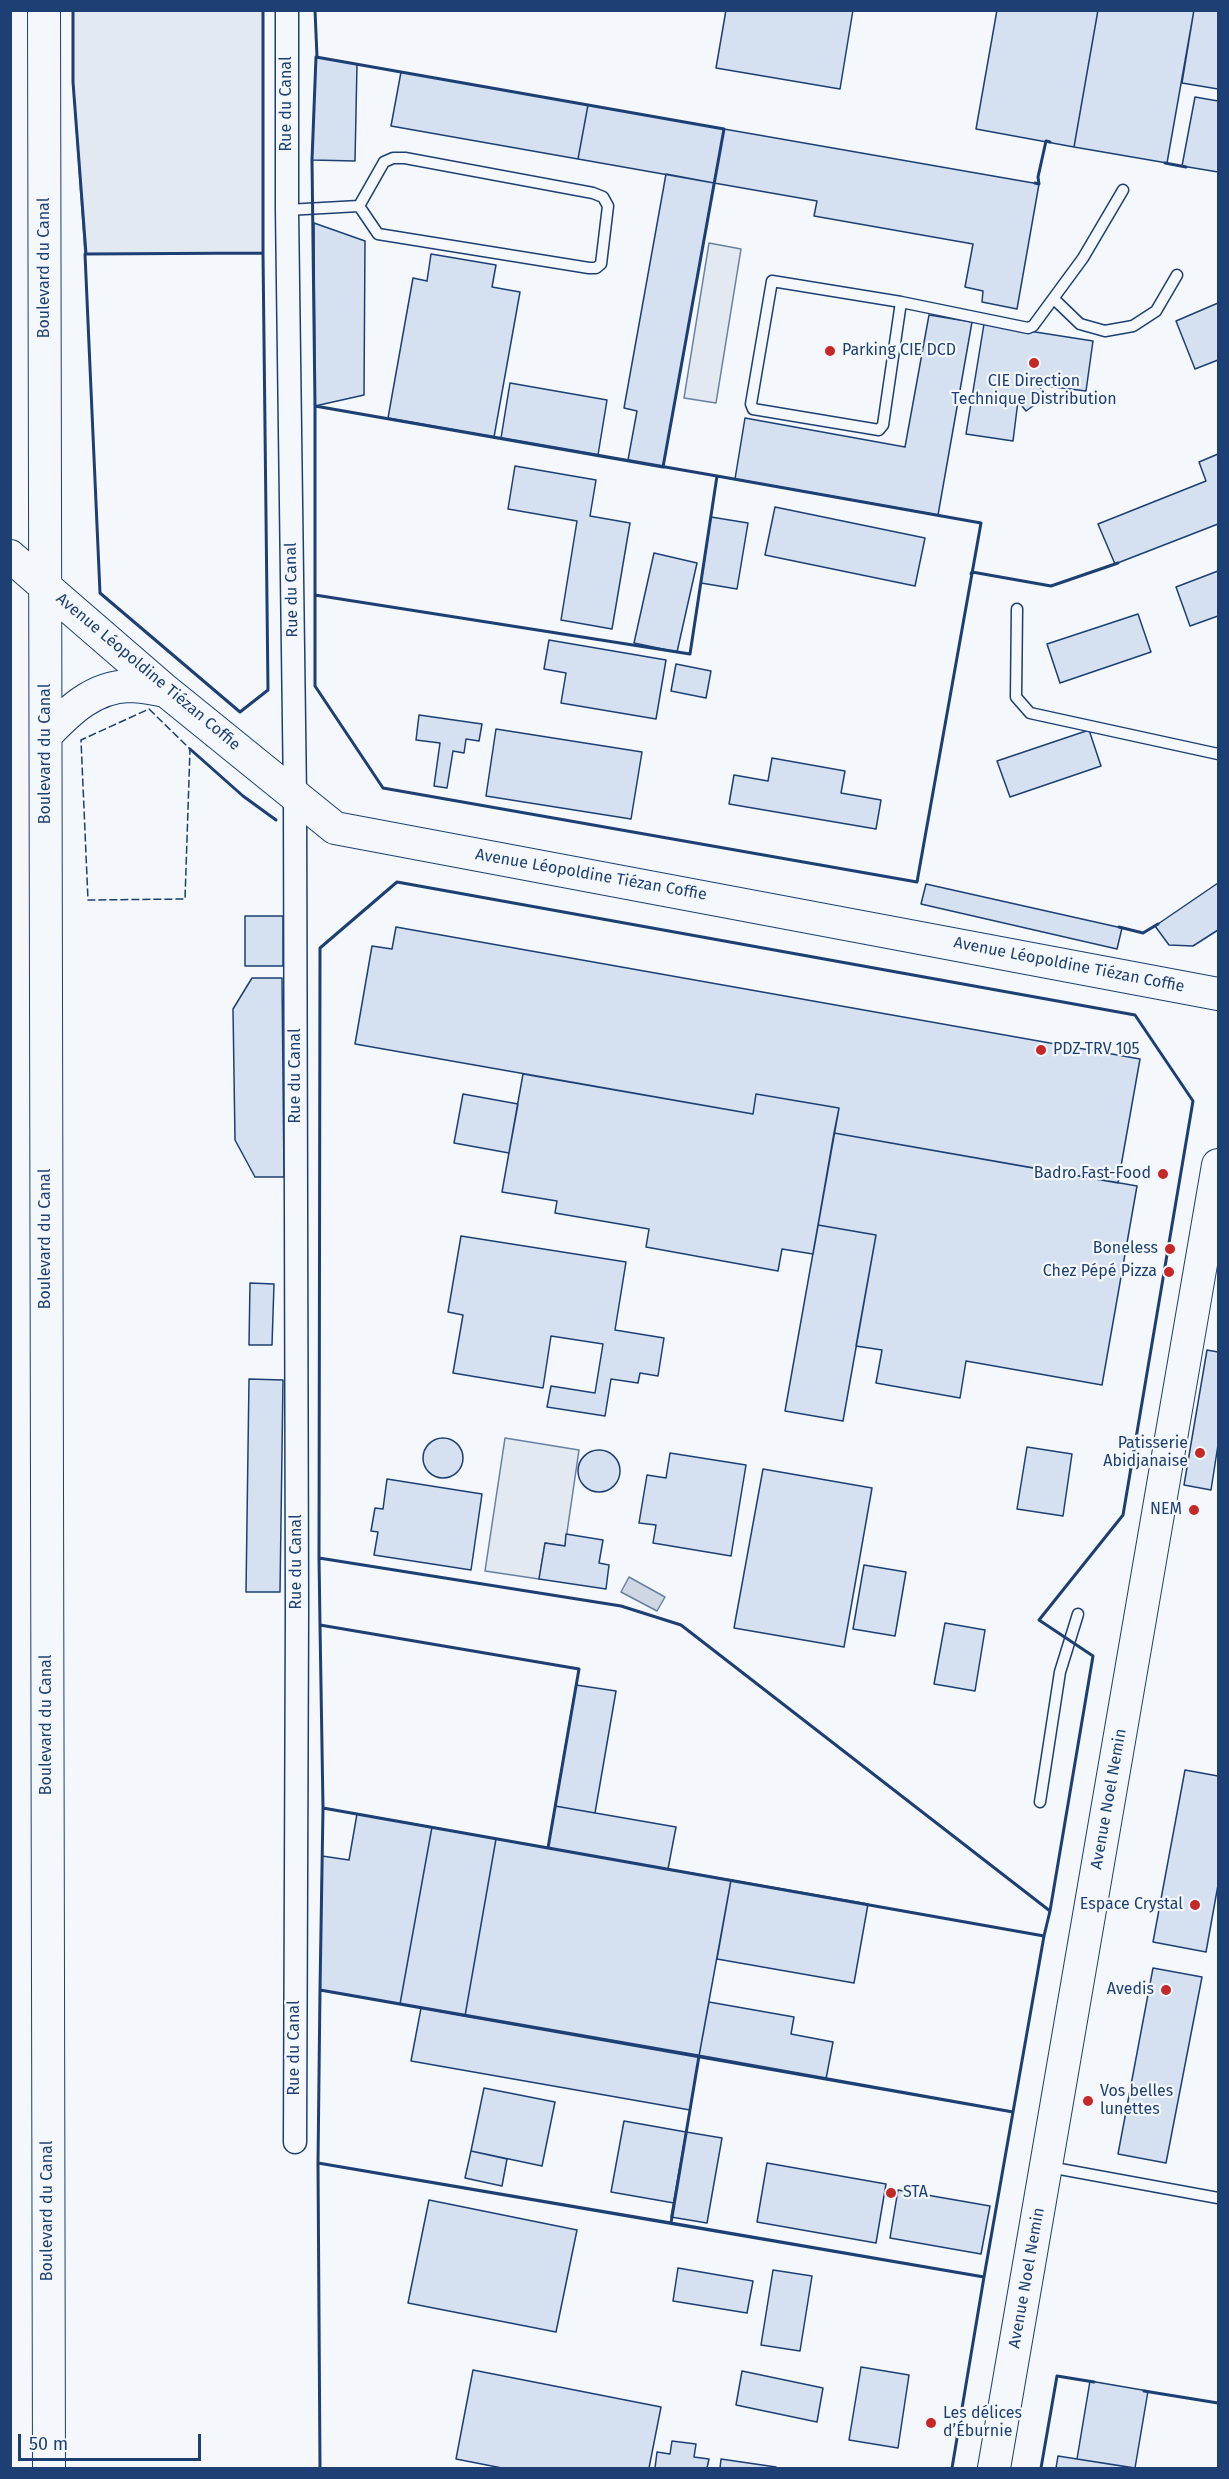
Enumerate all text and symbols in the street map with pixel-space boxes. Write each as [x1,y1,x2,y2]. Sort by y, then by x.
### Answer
street label: Rue du Canal [277,56,297,152]
street label: Boulevard du Canal [35,198,55,338]
place label: Parking CIE DCD [842,341,956,361]
marker: Parking CIE DCD [823,344,837,358]
marker: CIE Direction Technique Distribution [1027,356,1041,370]
place label: CIE Direction Technique Distribution [951,372,1117,410]
street label: Rue du Canal [282,542,302,638]
street label: Avenue Léopoldine Tiézan Coffie [52,589,244,755]
street label: Boulevard du Canal [36,684,56,824]
street label: Avenue Léopoldine Tiézan Coffie [474,845,708,905]
street label: Avenue Léopoldine Tiézan Coffie [952,933,1186,997]
street label: Rue du Canal [286,1028,306,1124]
place label: PDZ TRV 105 [1053,1040,1140,1060]
marker: PDZ TRV 105 [1034,1043,1048,1057]
place label: Badro Fast-Food [1034,1164,1151,1184]
marker: Badro Fast-Food [1156,1167,1170,1181]
street label: Boulevard du Canal [36,1169,56,1309]
place label: Boneless [1093,1239,1158,1259]
marker: Boneless [1163,1242,1177,1256]
place label: Chez Pépé Pizza [1043,1262,1157,1282]
marker: Chez Pépé Pizza [1162,1265,1176,1279]
place label: Patisserie Abidjanaise [1103,1434,1188,1472]
marker: Patisserie Abidjanaise [1193,1446,1207,1460]
place label: NEM [1150,1500,1182,1520]
marker: NEM [1187,1503,1201,1517]
street label: Rue du Canal [287,1514,307,1610]
street label: Boulevard du Canal [37,1655,57,1795]
street label: Avenue Noel Nemin [1087,1727,1131,1871]
place label: Espace Crystal [1080,1895,1183,1915]
marker: Espace Crystal [1188,1898,1202,1912]
place label: Avedis [1107,1980,1154,2000]
marker: Avedis [1159,1983,1173,1997]
street label: Rue du Canal [285,2000,305,2096]
place label: Vos belles lunettes [1100,2082,1173,2120]
marker: Vos belles lunettes [1081,2094,1095,2108]
street label: Boulevard du Canal [38,2141,58,2281]
place label: STA [903,2183,928,2203]
marker: STA [884,2186,898,2200]
street label: Avenue Noel Nemin [1005,2206,1049,2350]
place label: Les délices d’Éburnie [943,2404,1022,2442]
marker: Les délices d’Éburnie [924,2416,938,2430]
scale bar [21,2422,204,2460]
text: 50 m [29,2433,68,2455]

